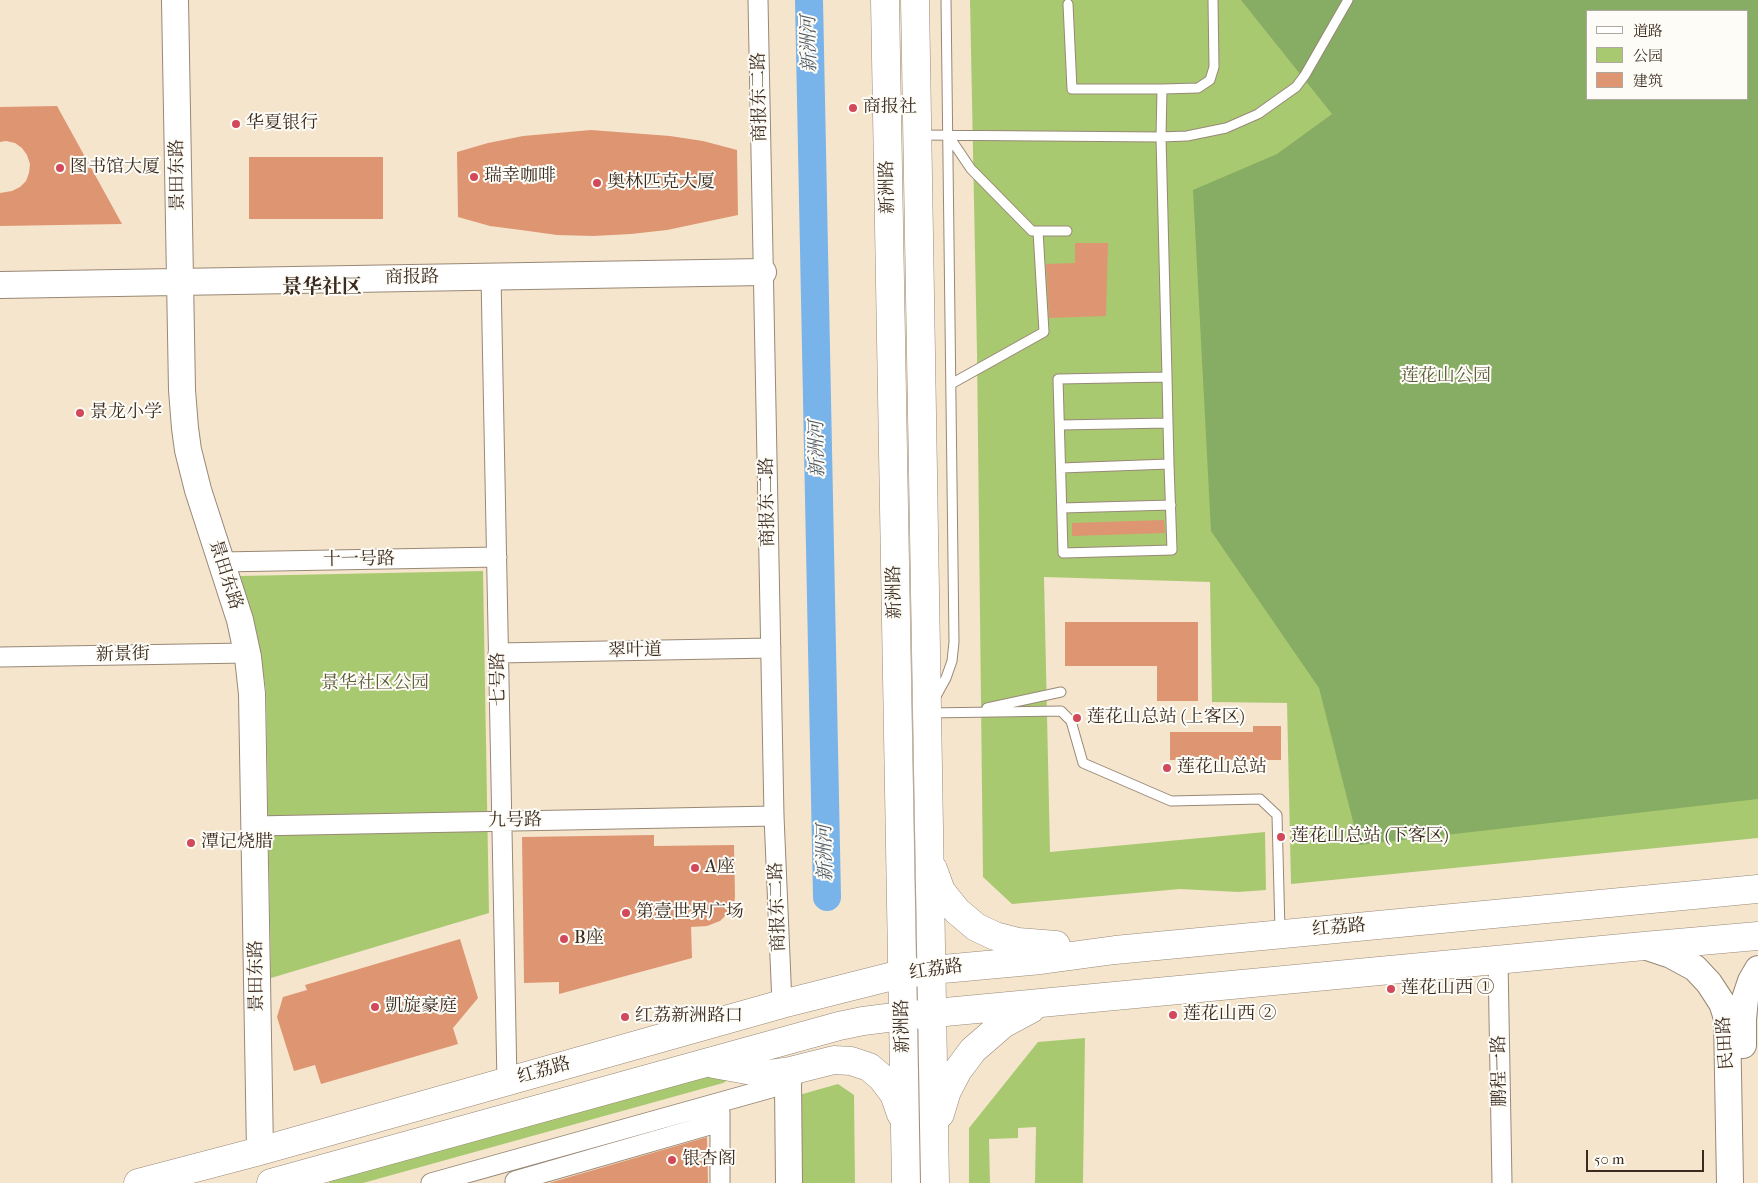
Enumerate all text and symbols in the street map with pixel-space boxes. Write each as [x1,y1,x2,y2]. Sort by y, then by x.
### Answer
legend [1586,10,1748,100]
water label: 新洲河 [798,15,822,73]
text: 道路 [1633,22,1663,40]
text: 公园 [1633,47,1663,65]
street label: 商报东二路 [748,52,772,142]
text: 建筑 [1633,72,1663,90]
place label: 商报社 [863,97,917,119]
marker: 商报社 [847,102,859,114]
place label: 华夏银行 [246,113,318,135]
marker: 华夏银行 [230,118,242,130]
street label: 景田东路 [167,139,189,211]
place label: 图书馆大厦 [70,157,160,179]
street label: 新洲路 [877,160,899,214]
marker: 图书馆大厦 [54,162,66,174]
place label: 瑞幸咖啡 [484,166,556,188]
marker: 瑞幸咖啡 [468,171,480,183]
place label: 奥林匹克大厦 [607,172,715,194]
marker: 奥林匹克大厦 [591,177,603,189]
street label: 商报路 [385,267,439,289]
district label: 景华社区 [282,276,362,300]
park label: 莲花山公园 [1401,366,1491,388]
place label: 景龙小学 [90,402,162,424]
marker: 景龙小学 [74,407,86,419]
water label: 新洲河 [806,420,830,478]
street label: 商报东二路 [756,457,780,547]
street label: 景田东路 [204,537,246,613]
street label: 十一号路 [323,549,395,571]
street label: 新洲路 [884,565,906,619]
street label: 翠叶道 [608,640,662,662]
street label: 新景街 [96,644,150,666]
street label: 七号路 [488,652,510,706]
park label: 景华社区公园 [321,673,429,695]
place label: 莲花山总站 (上客区) [1087,707,1245,729]
marker: 莲花山总站 (上客区) [1071,712,1083,724]
place label: 莲花山总站 [1177,757,1267,779]
marker: 莲花山总站 [1161,762,1173,774]
street label: 九号路 [488,810,542,832]
water label: 新洲河 [814,824,838,882]
place label: 莲花山总站 (下客区) [1291,826,1449,848]
marker: 莲花山总站 (下客区) [1275,831,1287,843]
place label: 潭记烧腊 [201,832,273,854]
marker: 潭记烧腊 [185,837,197,849]
place label: A座 [705,857,735,879]
marker: A座 [689,862,701,874]
street label: 商报东二路 [766,862,790,952]
place label: 第壹世界广场 [636,902,744,924]
marker: 第壹世界广场 [620,907,632,919]
street label: 红荔路 [1311,915,1367,941]
place label: B座 [574,928,604,950]
marker: B座 [558,933,570,945]
street label: 景田东路 [246,940,268,1012]
street label: 红荔路 [908,956,964,984]
place label: 莲花山西 ① [1401,978,1495,1000]
marker: 莲花山西 ① [1385,983,1397,995]
place label: 凱旋豪庭 [385,996,457,1018]
street label: 新洲路 [892,999,914,1053]
marker: 凱旋豪庭 [369,1001,381,1013]
place label: 莲花山西 ② [1183,1004,1277,1026]
place label: 红荔新洲路口 [635,1006,743,1028]
marker: 莲花山西 ② [1167,1009,1179,1021]
marker: 红荔新洲路口 [619,1011,631,1023]
street label: 民田路 [1713,1015,1739,1071]
street label: 鹏程一路 [1489,1035,1511,1107]
street label: 红荔路 [515,1053,573,1089]
scale bar [1588,1140,1706,1172]
place label: 银杏阁 [682,1149,736,1171]
text: 50 m [1594,1150,1624,1168]
marker: 银杏阁 [666,1154,678,1166]

